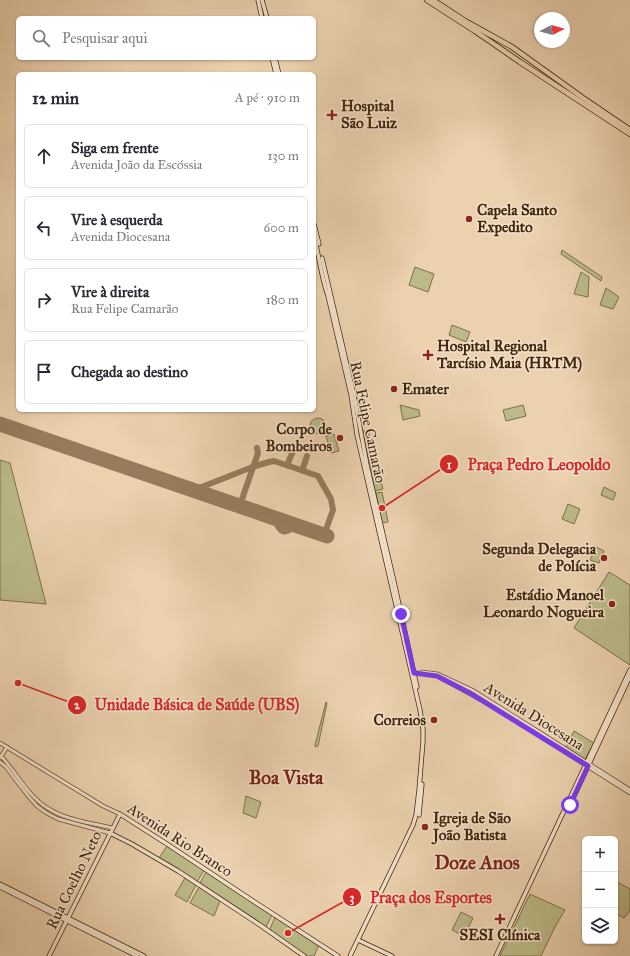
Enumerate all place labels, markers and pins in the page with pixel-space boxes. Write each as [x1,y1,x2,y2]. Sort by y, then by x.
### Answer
place label: Hospital São Luiz [341,97,397,132]
marker: Hospital São Luiz [326,109,338,121]
place label: Capela Santo Expedito [477,201,557,237]
marker: Capela Santo Expedito [464,214,474,224]
place label: Hospital Regional Tarcísio Maia (HRTM) [436,337,582,373]
marker: Hospital Regional Tarcísio Maia (HRTM) [422,349,434,361]
place label: Emater [402,380,449,398]
marker: Emater [389,384,399,394]
place label: Corpo de Bombeiros [266,420,333,455]
marker: Corpo de Bombeiros [335,433,345,443]
callout: Praça Pedro Leopoldo [439,450,618,478]
place label: Segunda Delegacia de Polícia [482,540,597,575]
marker: Segunda Delegacia de Polícia [599,553,609,563]
place label: Estádio Manoel Leonardo Nogueira [483,586,605,622]
marker: Estádio Manoel Leonardo Nogueira [607,599,617,609]
callout: Unidade Básica de Saúde (UBS) [67,691,307,719]
place label: Correios [374,711,427,729]
marker: Correios [429,715,439,725]
place label: Igreja de São João Batista [431,809,511,845]
marker: Igreja de São João Batista [420,822,430,832]
callout: Praça dos Esportes [342,883,500,911]
marker: SESI Clínica [494,913,506,925]
place label: SESI Clínica [460,926,541,944]

